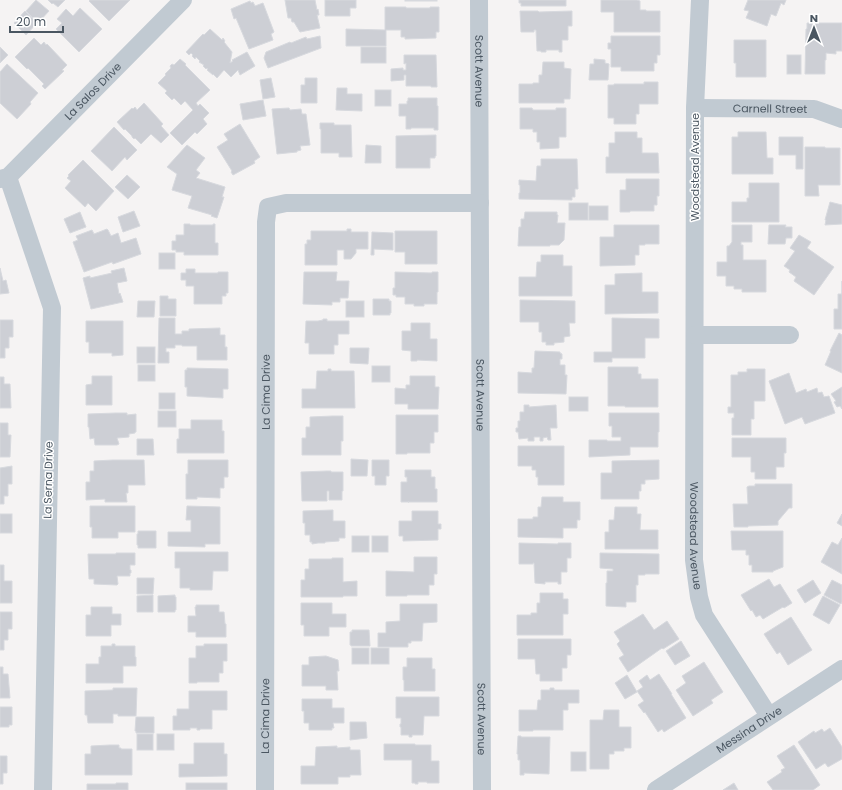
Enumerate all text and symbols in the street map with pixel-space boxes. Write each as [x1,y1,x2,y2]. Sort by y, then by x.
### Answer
scale bar [10,8,63,34]
north arrow [794,8,834,48]
text: N [810,10,818,26]
text: 20 m [16,13,46,30]
street label: Scott Avenue [471,35,487,107]
street label: La Salos Drive [61,59,125,123]
street label: Carnell Street [733,100,807,117]
street label: Woodstead Avenue [687,113,703,221]
street label: La Cima Drive [258,354,274,430]
street label: Scott Avenue [472,359,489,431]
street label: La Serna Drive [39,441,57,519]
street label: Woodstead Avenue [686,482,706,591]
street label: La Cima Drive [257,678,273,754]
street label: Scott Avenue [474,683,490,755]
street label: Messina Drive [713,702,785,757]

